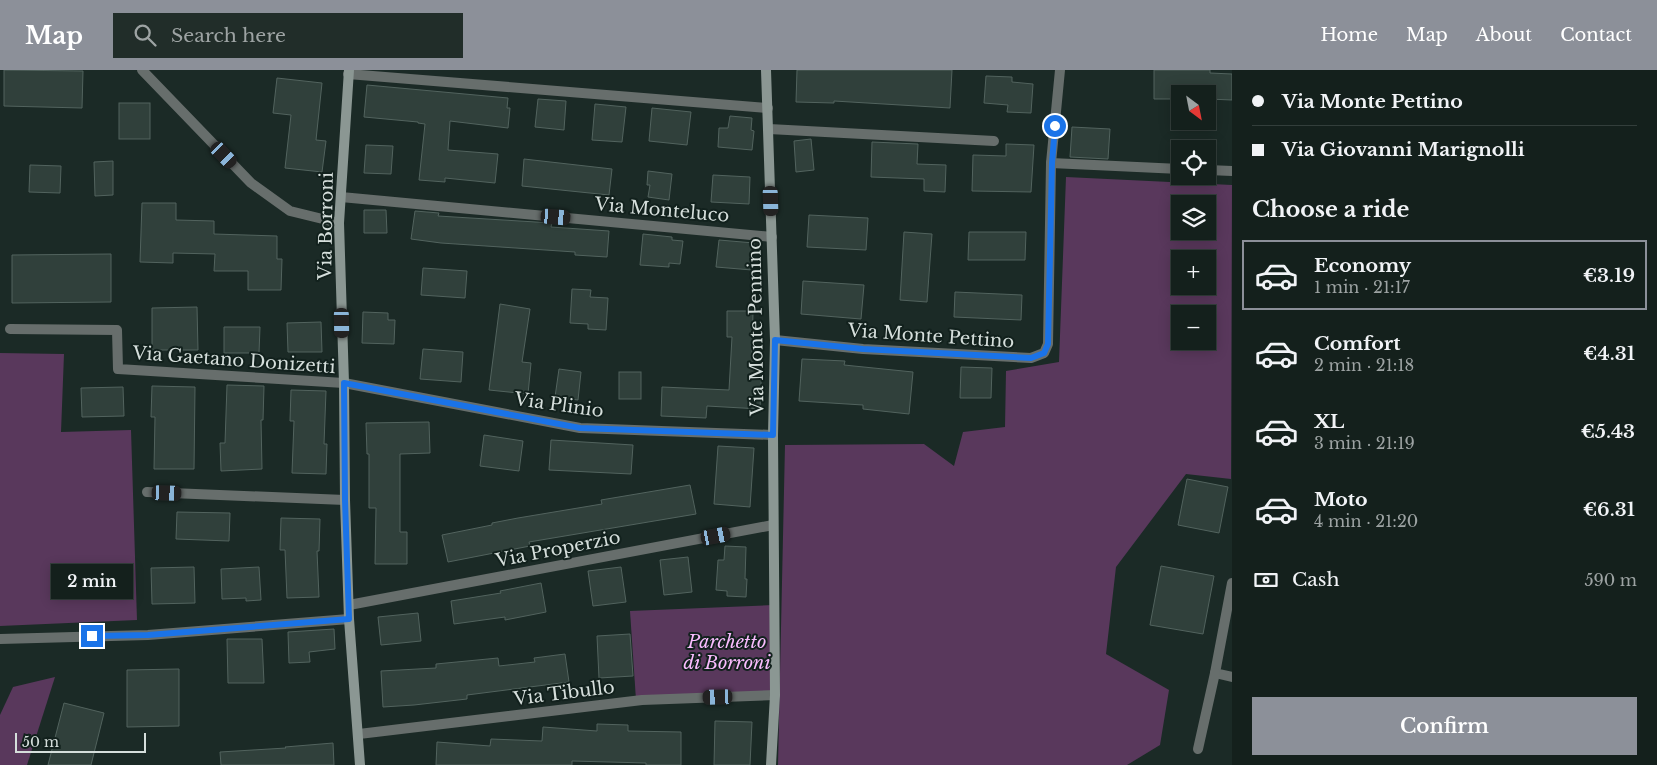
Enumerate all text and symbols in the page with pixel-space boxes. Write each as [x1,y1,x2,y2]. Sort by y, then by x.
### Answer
search box [113,13,463,58]
text: Map [25,21,83,50]
icon: search [131,21,159,49]
text: Search here [171,24,286,47]
text: Home [1320,24,1378,46]
text: Map [1406,24,1448,46]
text: About [1476,24,1532,46]
text: Contact [1560,24,1632,46]
north arrow [1171,85,1216,130]
map controls [1171,85,1216,350]
text: Via Monte Pettino [1282,90,1463,113]
route start [1044,115,1066,137]
text: Via Giovanni Marignolli [1282,138,1525,161]
car [208,139,239,171]
button: locate [1171,140,1216,185]
street label: Via Borroni [314,172,338,281]
car [762,186,779,216]
street label: Via Monteluco [593,193,730,227]
button: layers [1171,195,1216,240]
text: Choose a ride [1252,196,1409,223]
car [540,208,571,226]
street label: Via Monte Pennino [743,238,769,417]
button: + [1171,250,1216,295]
icon: car [1254,253,1299,298]
text: Economy [1314,254,1411,277]
text: €3.19 [1583,264,1635,287]
text: 1 min · 21:17 [1314,277,1410,297]
button: − [1171,305,1216,350]
car [334,308,349,338]
street label: Via Monte Pettino [846,319,1015,353]
icon: car [1254,331,1299,376]
text: Comfort [1314,332,1401,355]
street label: Via Gaetano Donizetti [131,342,336,378]
text: €4.31 [1583,342,1635,365]
text: 2 min · 21:18 [1314,355,1414,375]
street label: Via Plinio [512,388,605,422]
icon: car [1254,409,1299,454]
text: XL [1314,410,1344,433]
text: €5.43 [1581,420,1635,443]
text: 3 min · 21:19 [1314,433,1415,453]
car [151,485,182,501]
icon: car [1254,487,1299,532]
text: Moto [1314,488,1368,511]
text: €6.31 [1583,498,1635,521]
text: 4 min · 21:20 [1314,511,1418,531]
street label: Via Properzio [493,526,622,572]
car [699,526,732,546]
callout: 2 min [51,564,133,598]
icon: cash [1252,566,1280,594]
text: Cash [1292,568,1339,591]
text: 590 m [1584,570,1637,590]
text: 2 min [67,571,117,591]
route end [81,625,103,647]
park label: Parchetto di Borroni [683,631,771,674]
street label: Via Tibullo [511,676,616,710]
car [702,689,733,705]
button: Confirm [1252,697,1637,755]
scale bar [15,730,146,753]
text: 50 m [22,733,59,751]

